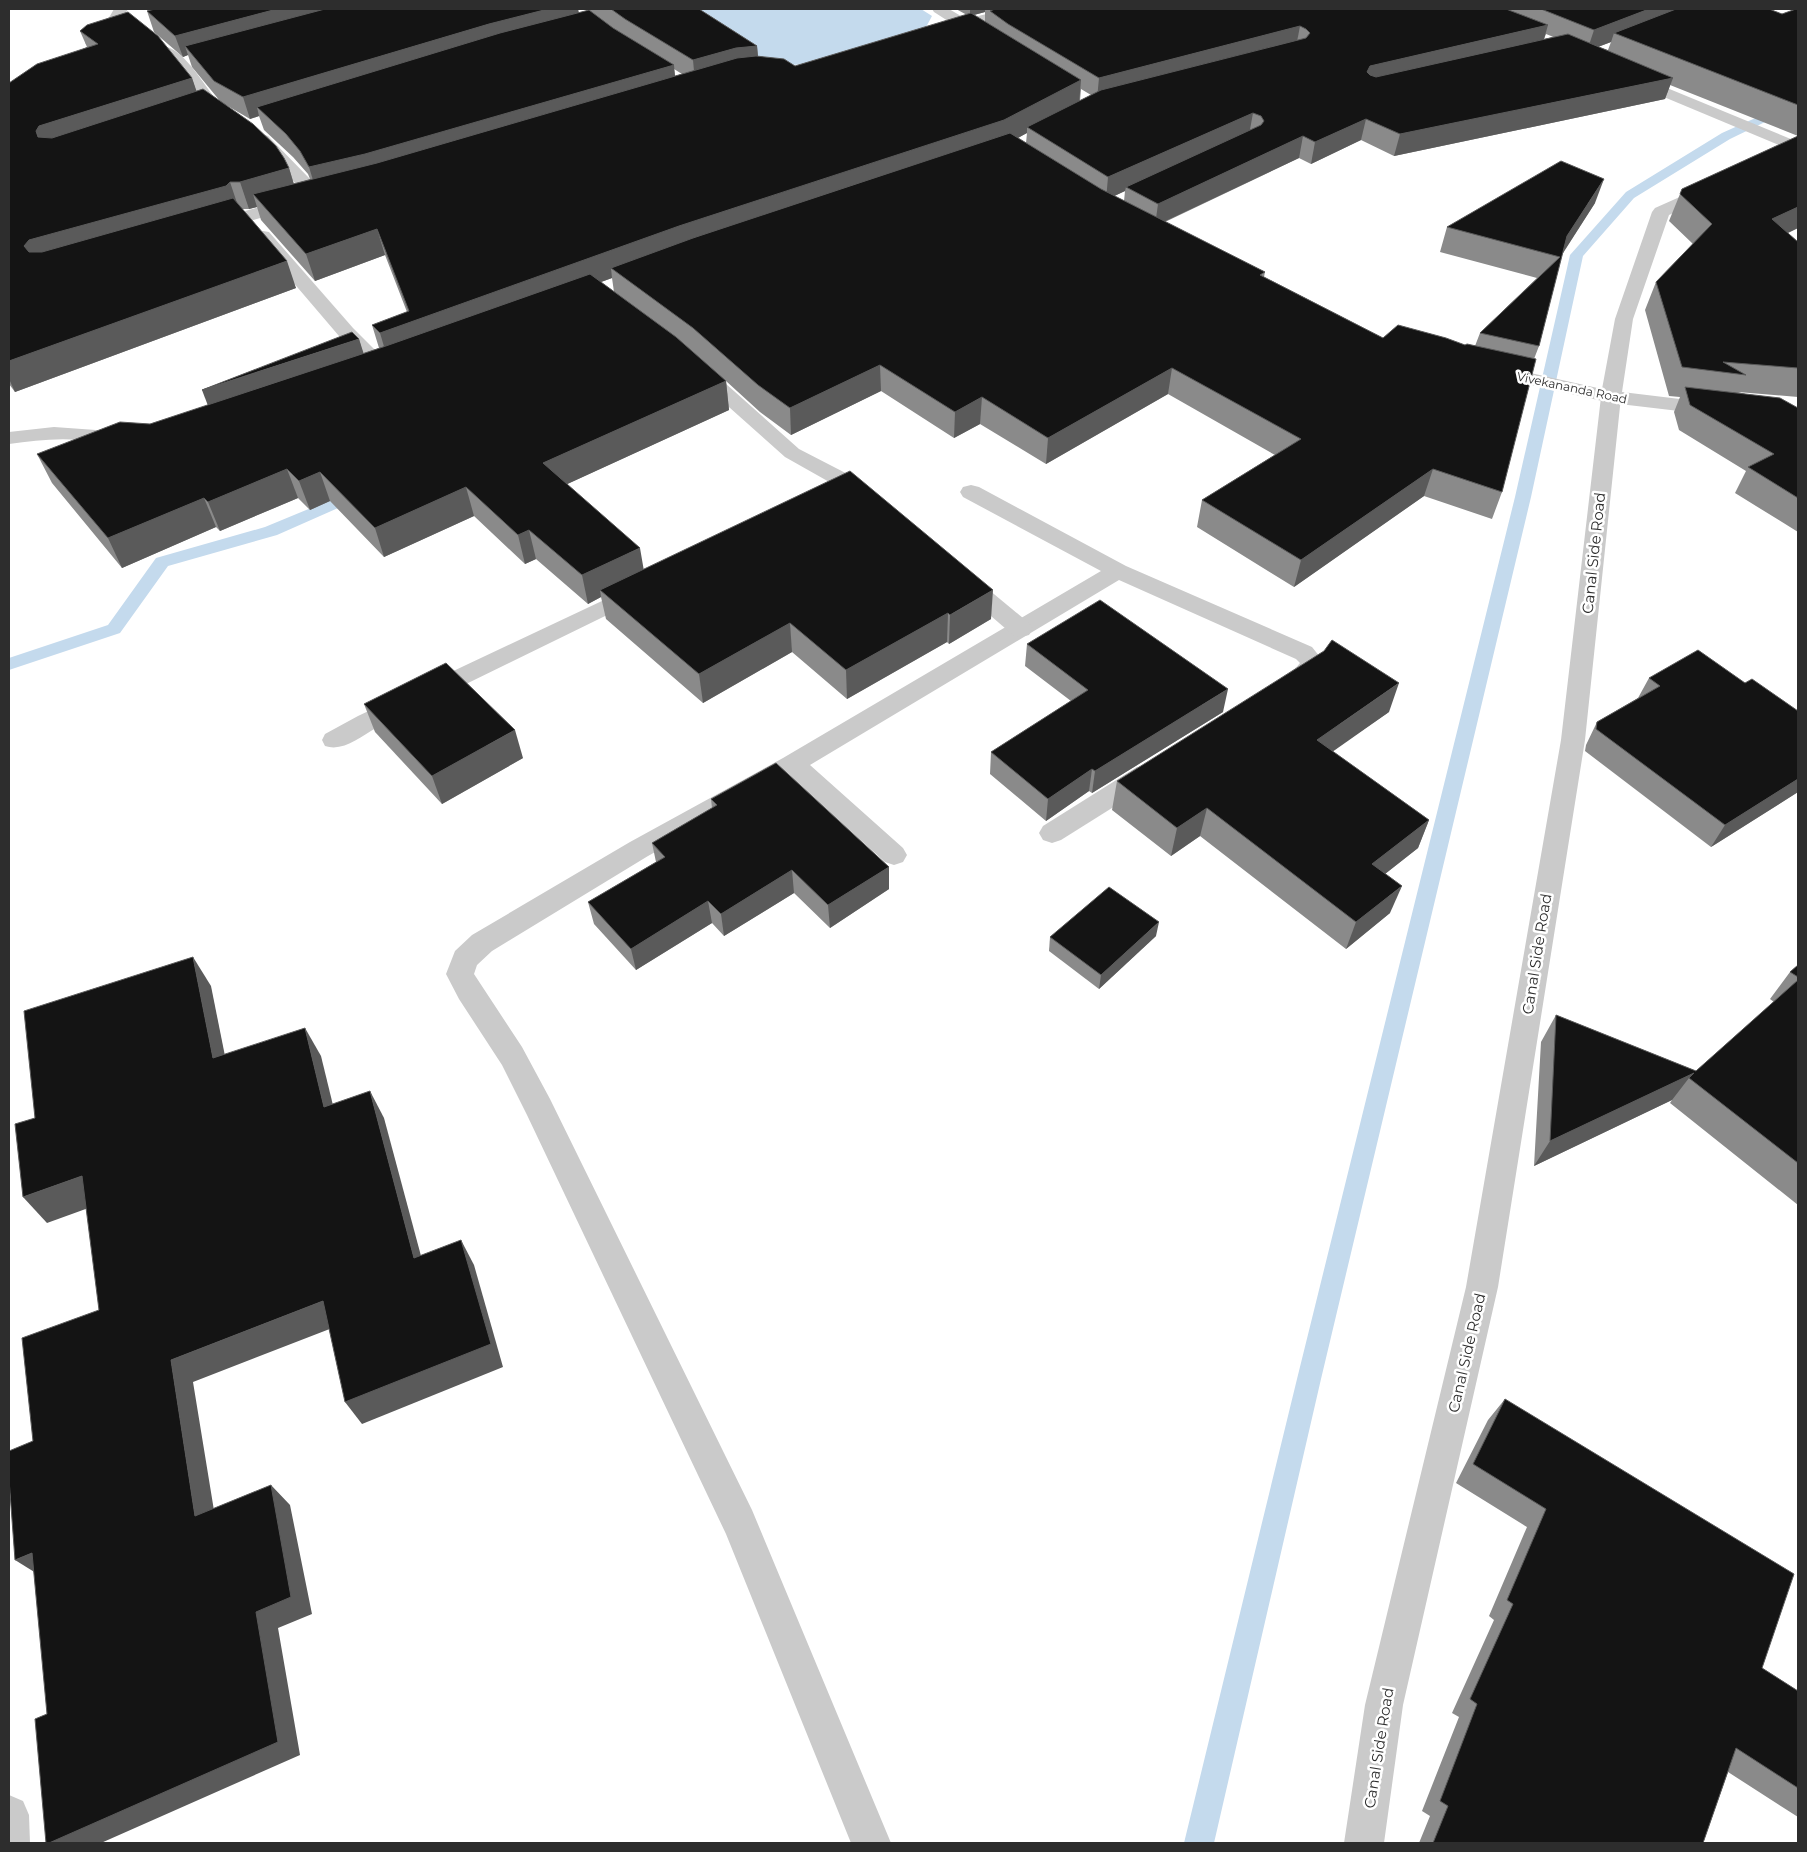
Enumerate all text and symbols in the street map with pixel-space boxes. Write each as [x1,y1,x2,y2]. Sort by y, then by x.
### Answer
street label: Vivekananda Road [1516,369,1629,407]
street label: Canal Side Road [1578,491,1609,615]
street label: Canal Side Road [1518,892,1555,1016]
street label: Canal Side Road [1444,1291,1489,1414]
street label: Canal Side Road [1360,1686,1397,1810]

